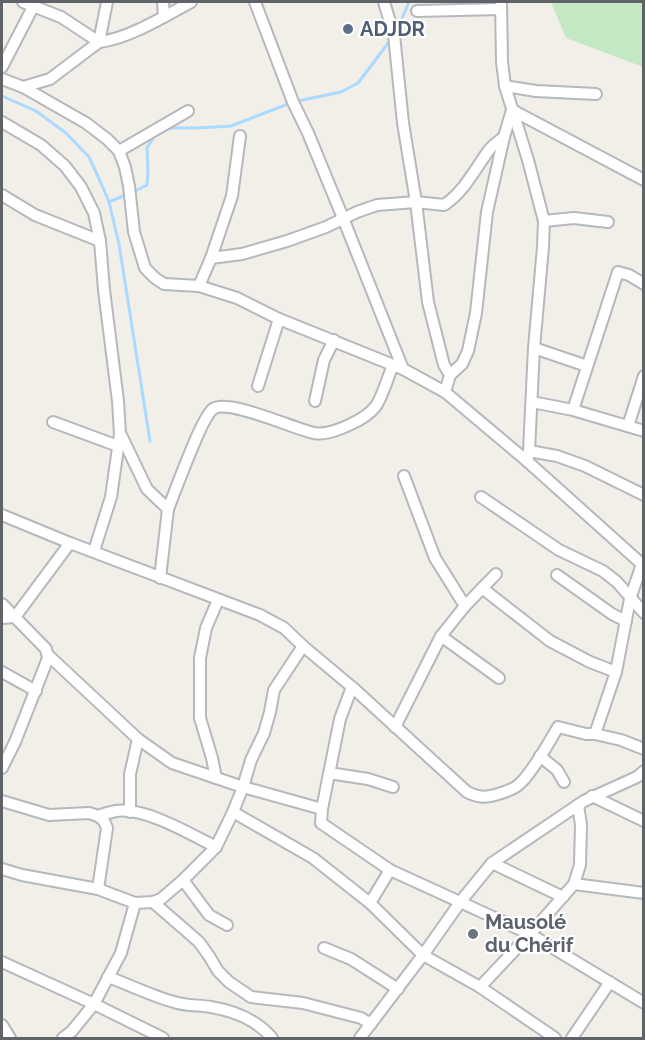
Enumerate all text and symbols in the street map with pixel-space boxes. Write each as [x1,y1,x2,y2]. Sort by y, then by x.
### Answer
place label: ADJDR [360,17,425,41]
marker: ADJDR [341,22,355,36]
place label: Mausolé du Chérif [485,910,574,957]
marker: Mausolé du Chérif [466,927,480,941]

